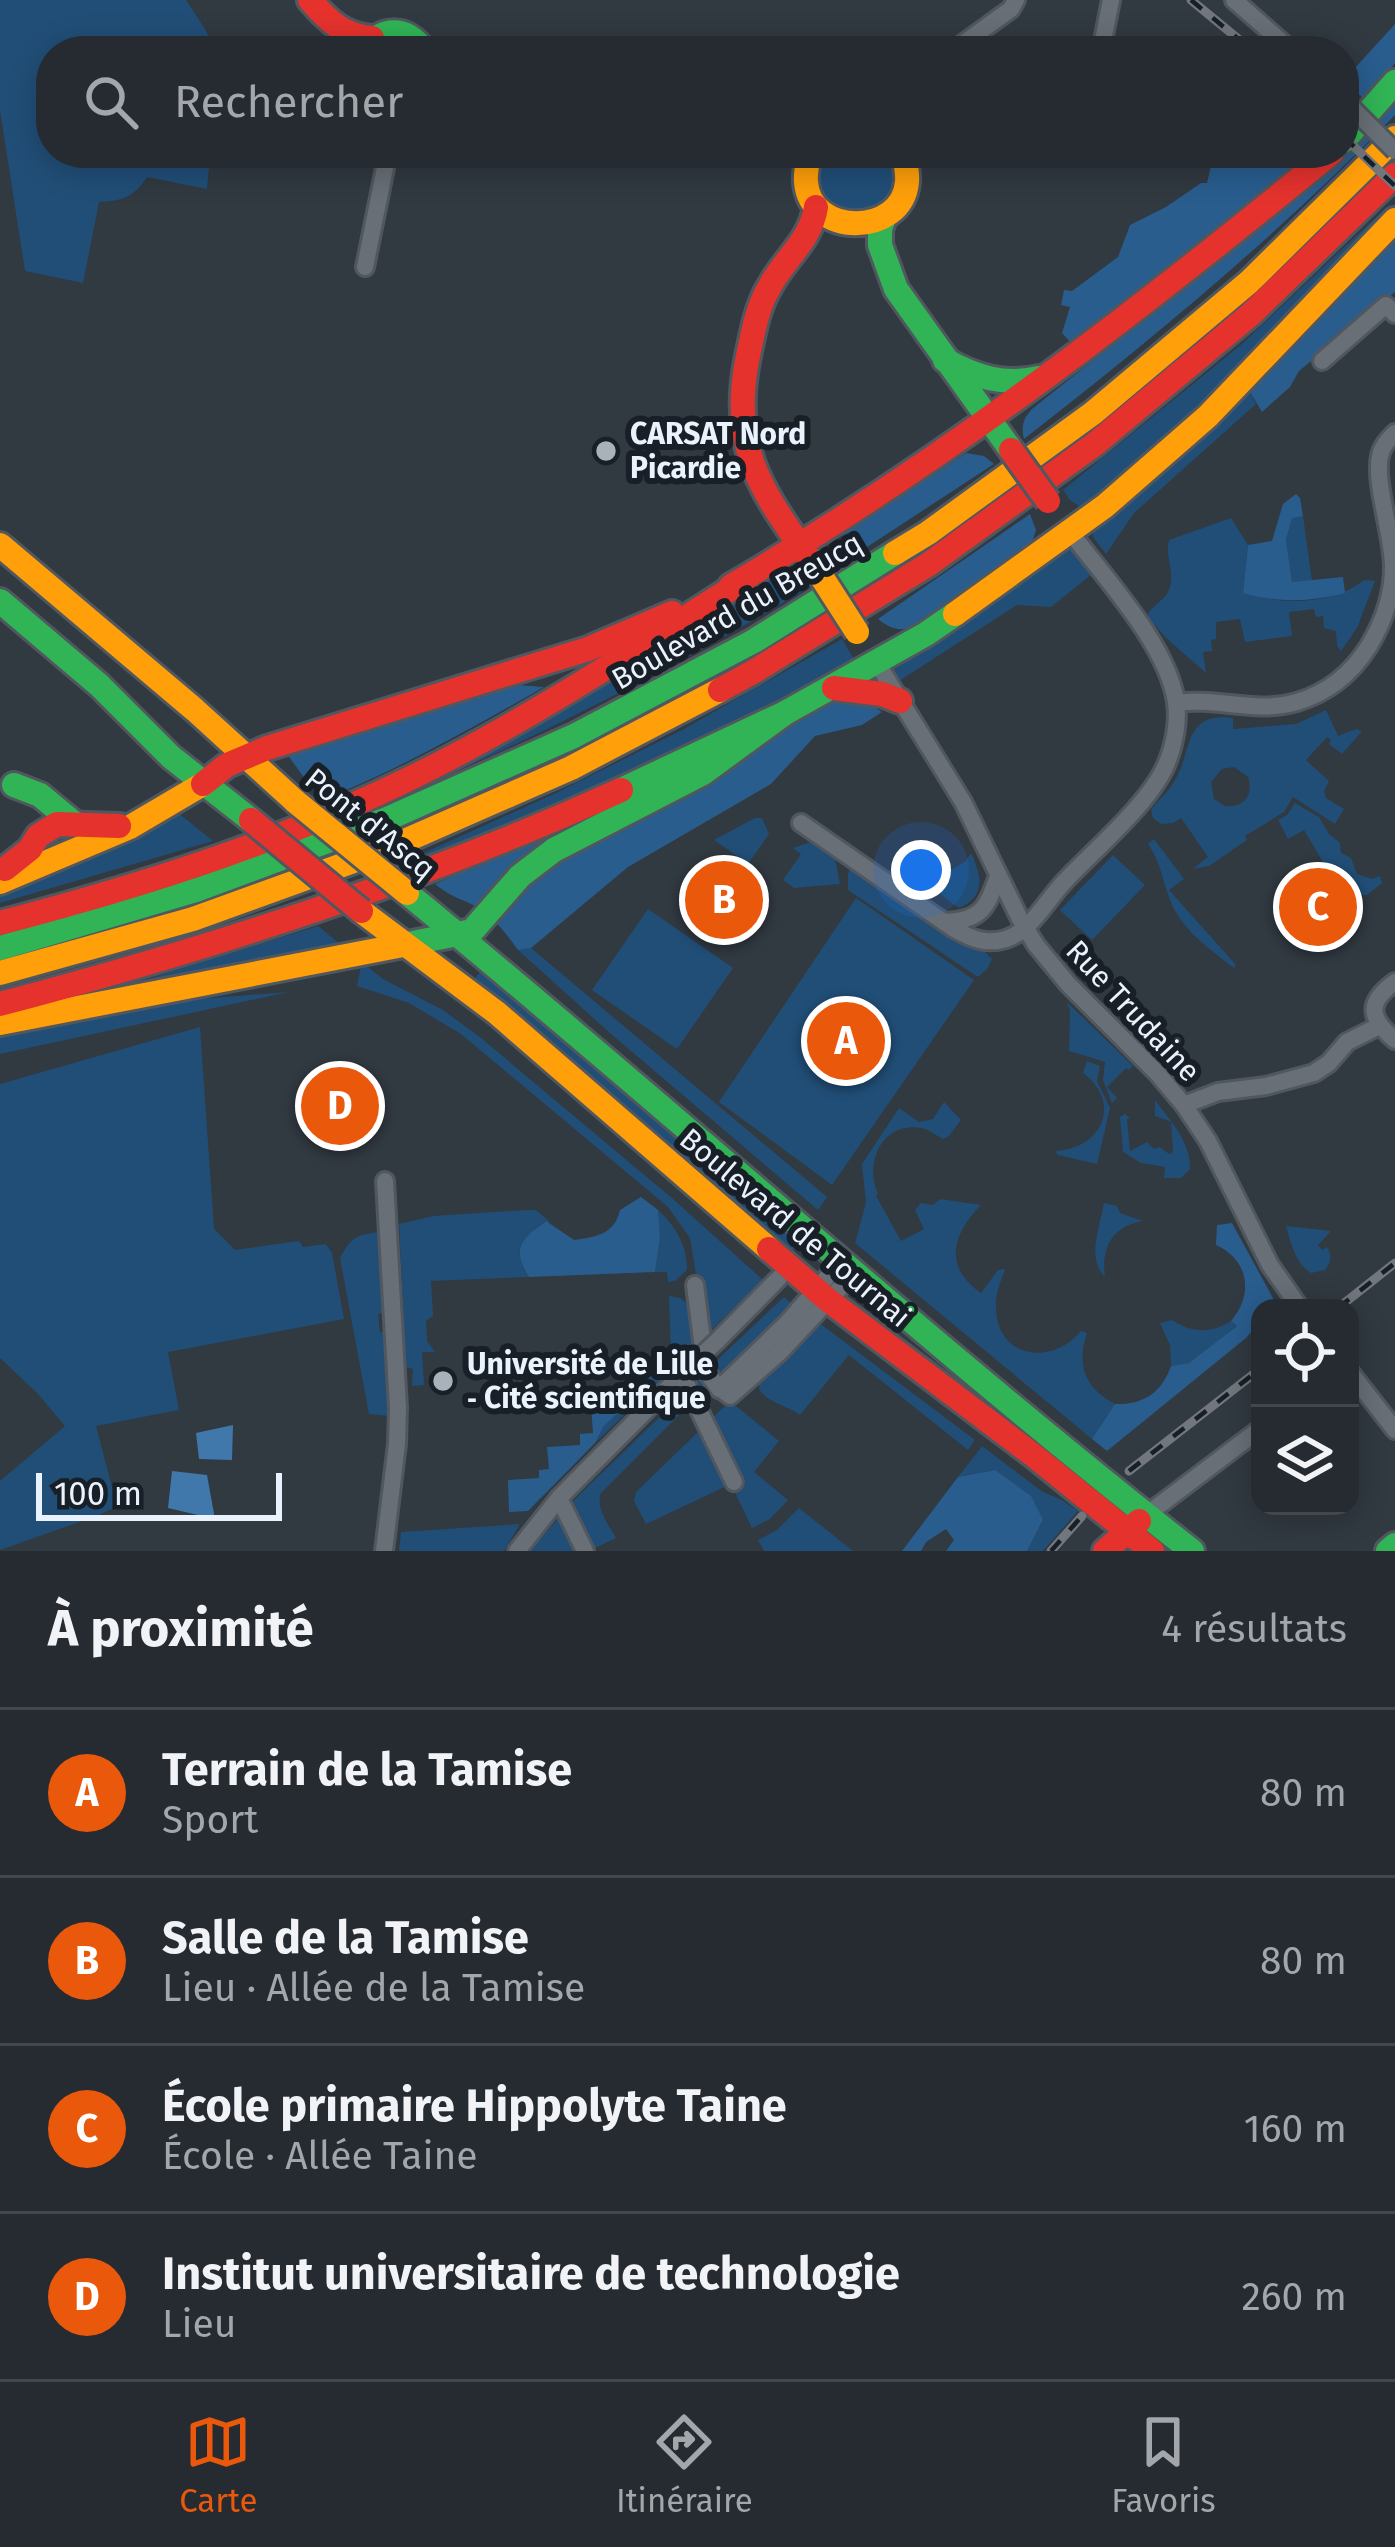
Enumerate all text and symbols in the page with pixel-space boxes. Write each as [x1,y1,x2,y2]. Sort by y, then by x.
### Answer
search box [36,36,1359,168]
icon: search [78,69,144,135]
text: Rechercher [174,75,403,129]
place label: CARSAT Nord Picardie [630,416,806,486]
marker: CARSAT Nord Picardie [593,438,619,464]
street label: Boulevard du Breucq [605,525,869,697]
street label: Pont d'Ascq [298,761,442,887]
your location [891,840,951,900]
pin: B [685,855,763,945]
pin: C [1279,862,1357,952]
street label: Rue Trudaine [1058,933,1208,1089]
pin: A [807,996,885,1086]
pin: D [301,1061,379,1151]
street label: Boulevard de Tournai [672,1121,918,1335]
map controls [1251,1299,1359,1515]
button: locate [1251,1299,1359,1407]
place label: Université de Lille ‐ Cité scientifique [467,1346,713,1416]
marker: Université de Lille ‐ Cité scientifique [430,1368,456,1394]
button: layers [1251,1407,1359,1515]
scale bar [36,1467,282,1520]
text: 100 m [54,1474,142,1514]
text: À proximité [48,1598,314,1660]
text: 4 résultats [1161,1606,1347,1652]
text: Terrain de la Tamise [162,1743,572,1797]
text: A [75,1770,99,1816]
text: 80 m [1260,1770,1347,1816]
text: Sport [162,1797,258,1843]
text: Salle de la Tamise [162,1911,529,1965]
text: B [75,1938,99,1984]
text: 80 m [1260,1938,1347,1984]
text: Lieu · Allée de la Tamise [162,1965,585,2011]
text: École primaire Hippolyte Taine [162,2079,787,2133]
text: C [76,2106,98,2152]
text: 160 m [1244,2106,1347,2152]
text: École · Allée Taine [162,2133,478,2179]
text: Institut universitaire de technologie [162,2247,900,2301]
text: D [74,2274,100,2320]
text: 260 m [1241,2274,1347,2320]
text: Lieu [162,2301,236,2347]
tab: Carte [179,2409,257,2521]
tab: Itinéraire [616,2409,753,2521]
tab: Favoris [1111,2409,1216,2521]

